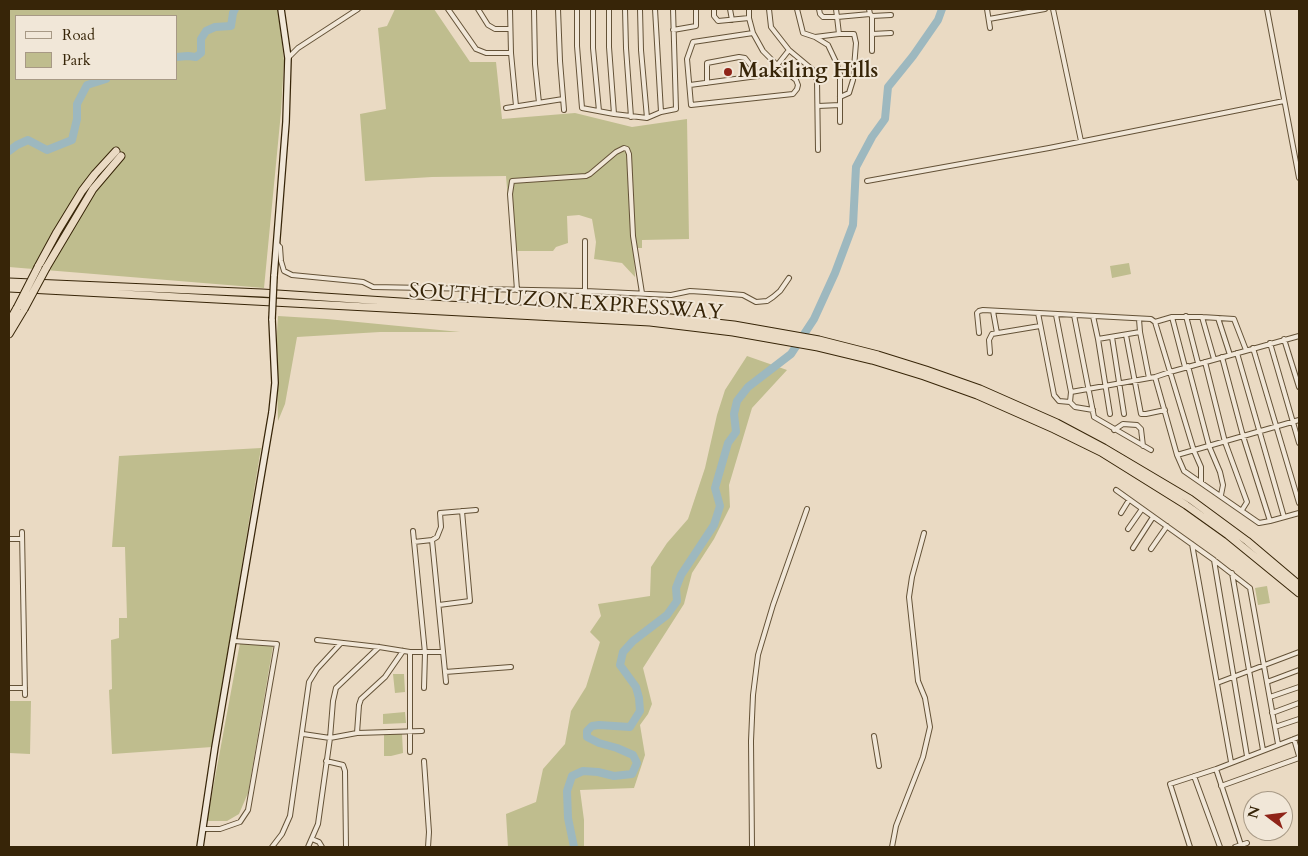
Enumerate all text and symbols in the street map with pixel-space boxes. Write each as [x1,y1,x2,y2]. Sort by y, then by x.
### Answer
legend [15,15,178,80]
text: Road [62,25,95,45]
text: Park [62,50,91,70]
place label: Makiling Hills [738,59,878,85]
marker: Makiling Hills [722,66,734,78]
street label: SOUTH LUZON EXPRESSWAY [408,279,724,327]
north arrow [1243,791,1293,841]
text: N [1243,804,1265,821]

